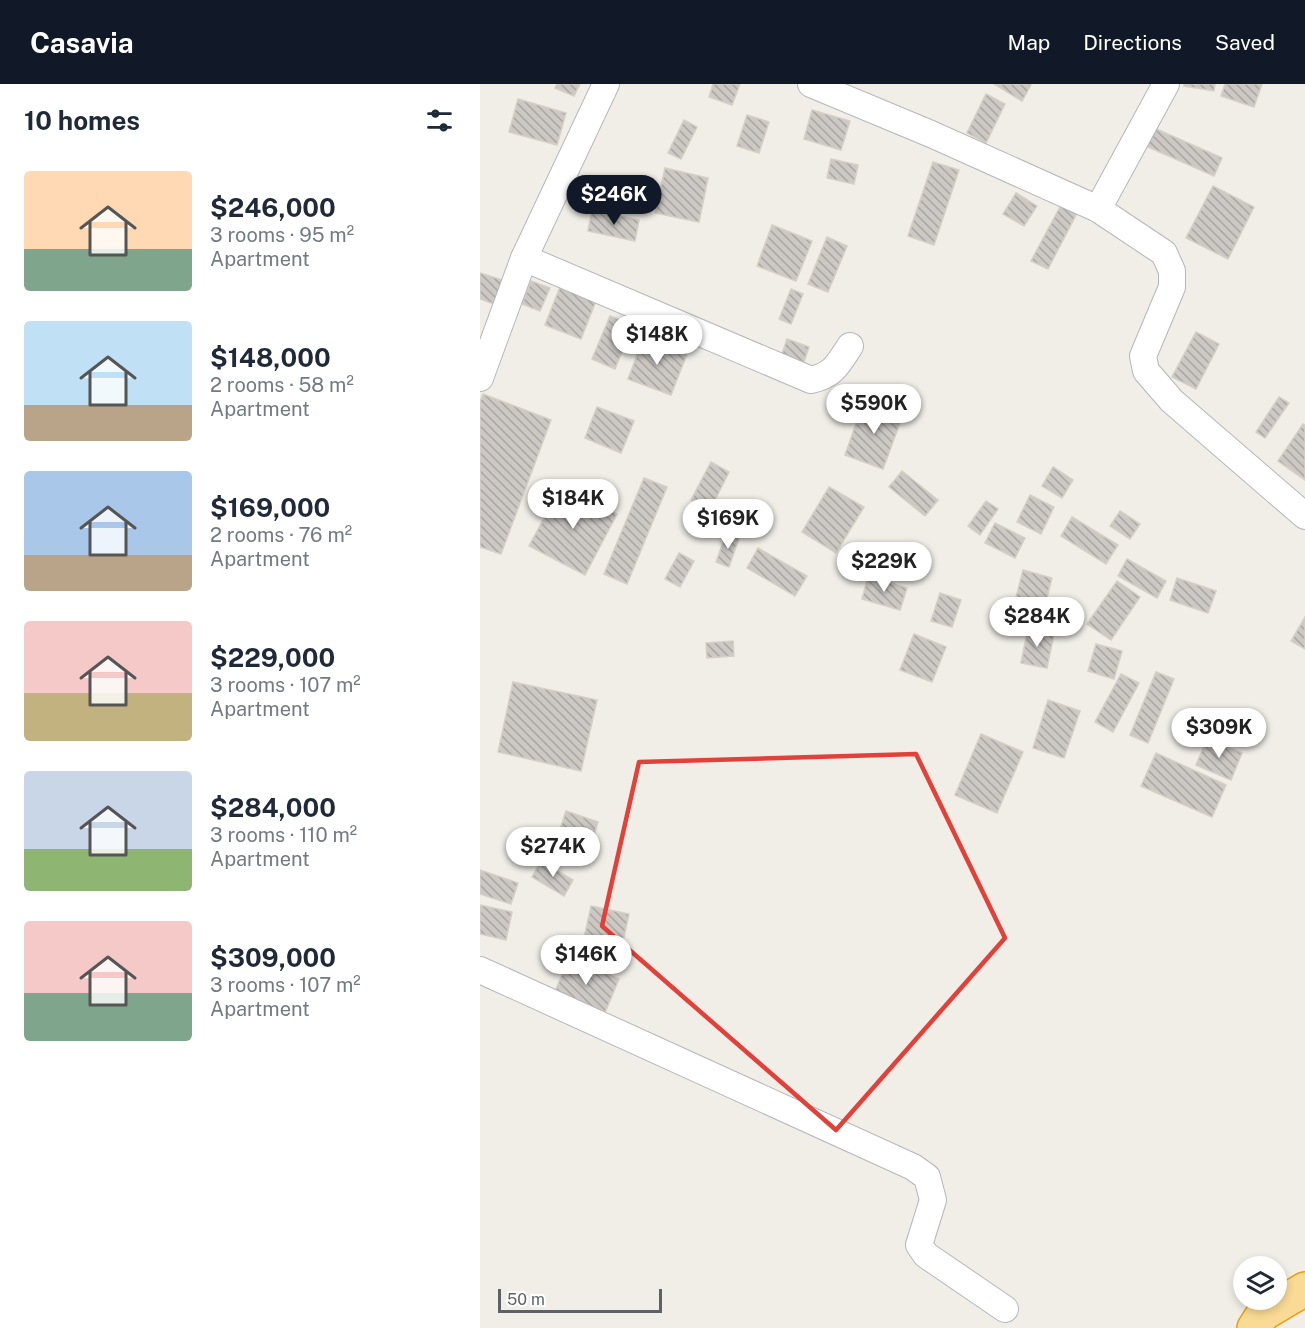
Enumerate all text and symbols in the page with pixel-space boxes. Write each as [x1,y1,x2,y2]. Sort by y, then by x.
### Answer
text: Casavia [30,26,134,59]
text: Map [1008,30,1050,55]
text: Directions [1083,30,1182,55]
text: Saved [1215,30,1275,55]
icon: filters [423,104,456,137]
text: 10 homes [24,105,140,136]
pin: $246K [572,175,656,226]
text: $246K [581,182,647,206]
text: $246,000 [210,192,336,223]
icon: home [72,195,144,267]
text: 3 rooms · 95 m² [210,223,354,247]
text: Apartment [210,247,310,271]
pin: $148K [615,315,699,366]
text: $148K [625,322,689,346]
text: $148,000 [210,342,331,373]
icon: home [72,345,144,417]
text: 2 rooms · 58 m² [210,373,354,397]
pin: $590K [832,384,916,435]
text: $590K [840,391,908,415]
text: Apartment [210,397,310,421]
pin: $184K [531,479,615,530]
text: $184K [542,486,604,510]
text: $169,000 [210,492,330,523]
icon: home [72,495,144,567]
pin: $169K [686,499,770,550]
text: $169K [697,506,759,530]
text: 2 rooms · 76 m² [210,523,352,547]
pin: $229K [842,542,926,593]
text: Apartment [210,547,310,571]
text: $229K [851,549,917,573]
pin: $284K [995,597,1079,648]
text: $284K [1003,604,1071,628]
text: $229,000 [210,642,335,673]
icon: home [72,645,144,717]
text: 3 rooms · 107 m² [210,673,361,697]
text: Apartment [210,697,310,721]
pin: $309K [1177,708,1261,759]
text: $309K [1185,715,1253,739]
text: $284,000 [210,792,336,823]
icon: home [72,795,144,867]
text: 3 rooms · 110 m² [210,823,357,847]
pin: $274K [511,827,595,878]
text: $274K [520,834,586,858]
text: Apartment [210,847,310,871]
pin: $146K [544,935,628,986]
text: $309,000 [210,942,336,973]
text: $146K [555,942,617,966]
icon: home [72,945,144,1017]
text: 3 rooms · 107 m² [210,973,361,997]
text: Apartment [210,997,310,1021]
map controls [1233,1256,1287,1310]
button: layers [1233,1256,1287,1310]
scale bar [498,1286,662,1314]
text: 50 m [507,1290,545,1309]

